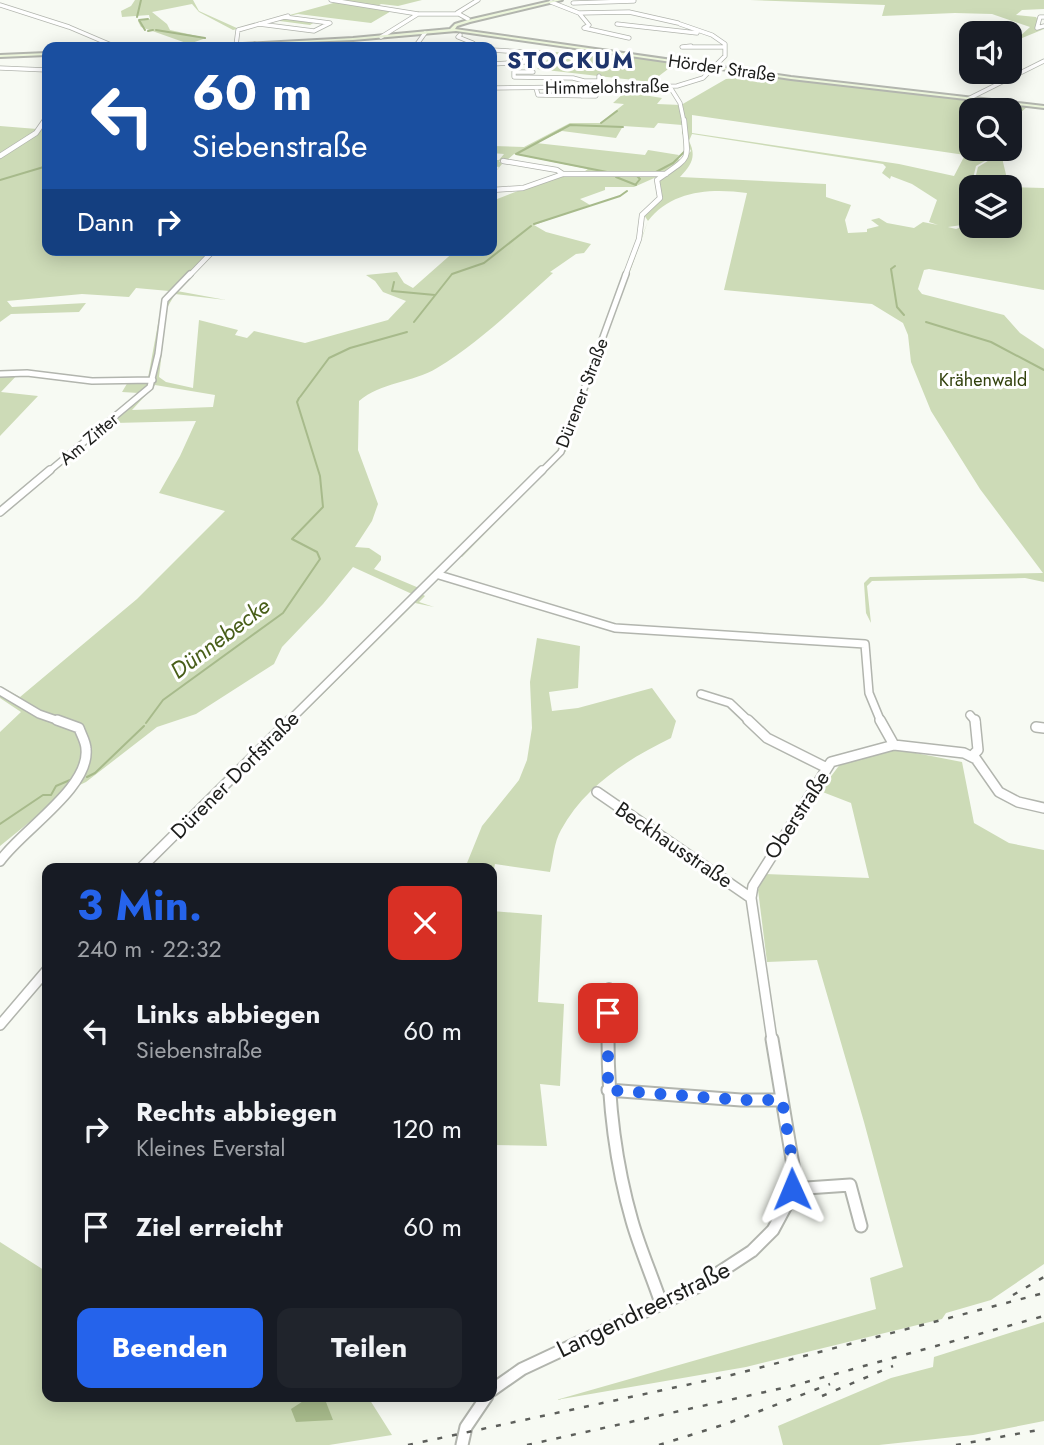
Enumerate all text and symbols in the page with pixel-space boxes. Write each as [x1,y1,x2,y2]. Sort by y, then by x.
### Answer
map controls [959,21,1022,238]
button: sound [959,21,1022,84]
district label: STOCKUM [507,43,635,77]
street label: Hörder Straße [666,48,778,88]
text: 60 m [192,58,312,128]
icon: left [77,70,168,161]
street label: Himmelohstraße [545,73,669,101]
button: search [959,98,1022,161]
text: Siebenstraße [192,123,367,169]
button: layers [959,175,1022,238]
text: Dann [77,203,135,241]
icon: right [149,203,187,241]
street label: Dürener Straße [549,334,615,452]
park label: Krähenwald [939,367,1027,393]
street label: Am Zitter [54,406,125,471]
water label: Dünnebecke [163,589,278,687]
street label: Dürener Dorfstraße [164,704,306,846]
street label: Oberstraße [757,765,837,865]
street label: Beckhausstraße [609,795,739,896]
text: 3 Min. [77,875,202,936]
button: close [388,886,462,960]
text: 240 m · 22:32 [77,932,222,966]
pin [578,983,638,1043]
icon: arrive [589,994,627,1032]
text: Links abbiegen [136,995,320,1033]
icon: left [77,1012,115,1050]
text: 60 m [403,1012,462,1050]
text: Siebenstraße [136,1033,262,1067]
text: Rechts abbiegen [136,1093,337,1131]
icon: right [77,1110,115,1148]
text: 120 m [392,1110,462,1148]
text: Kleines Everstal [136,1131,286,1165]
position arrow [755,1152,829,1226]
icon: arrive [77,1208,115,1246]
text: Ziel erreicht [136,1208,283,1246]
text: 60 m [403,1208,462,1246]
street label: Langendreerstraße [550,1252,736,1366]
button: Beenden [77,1308,263,1388]
button: Teilen [277,1308,462,1388]

